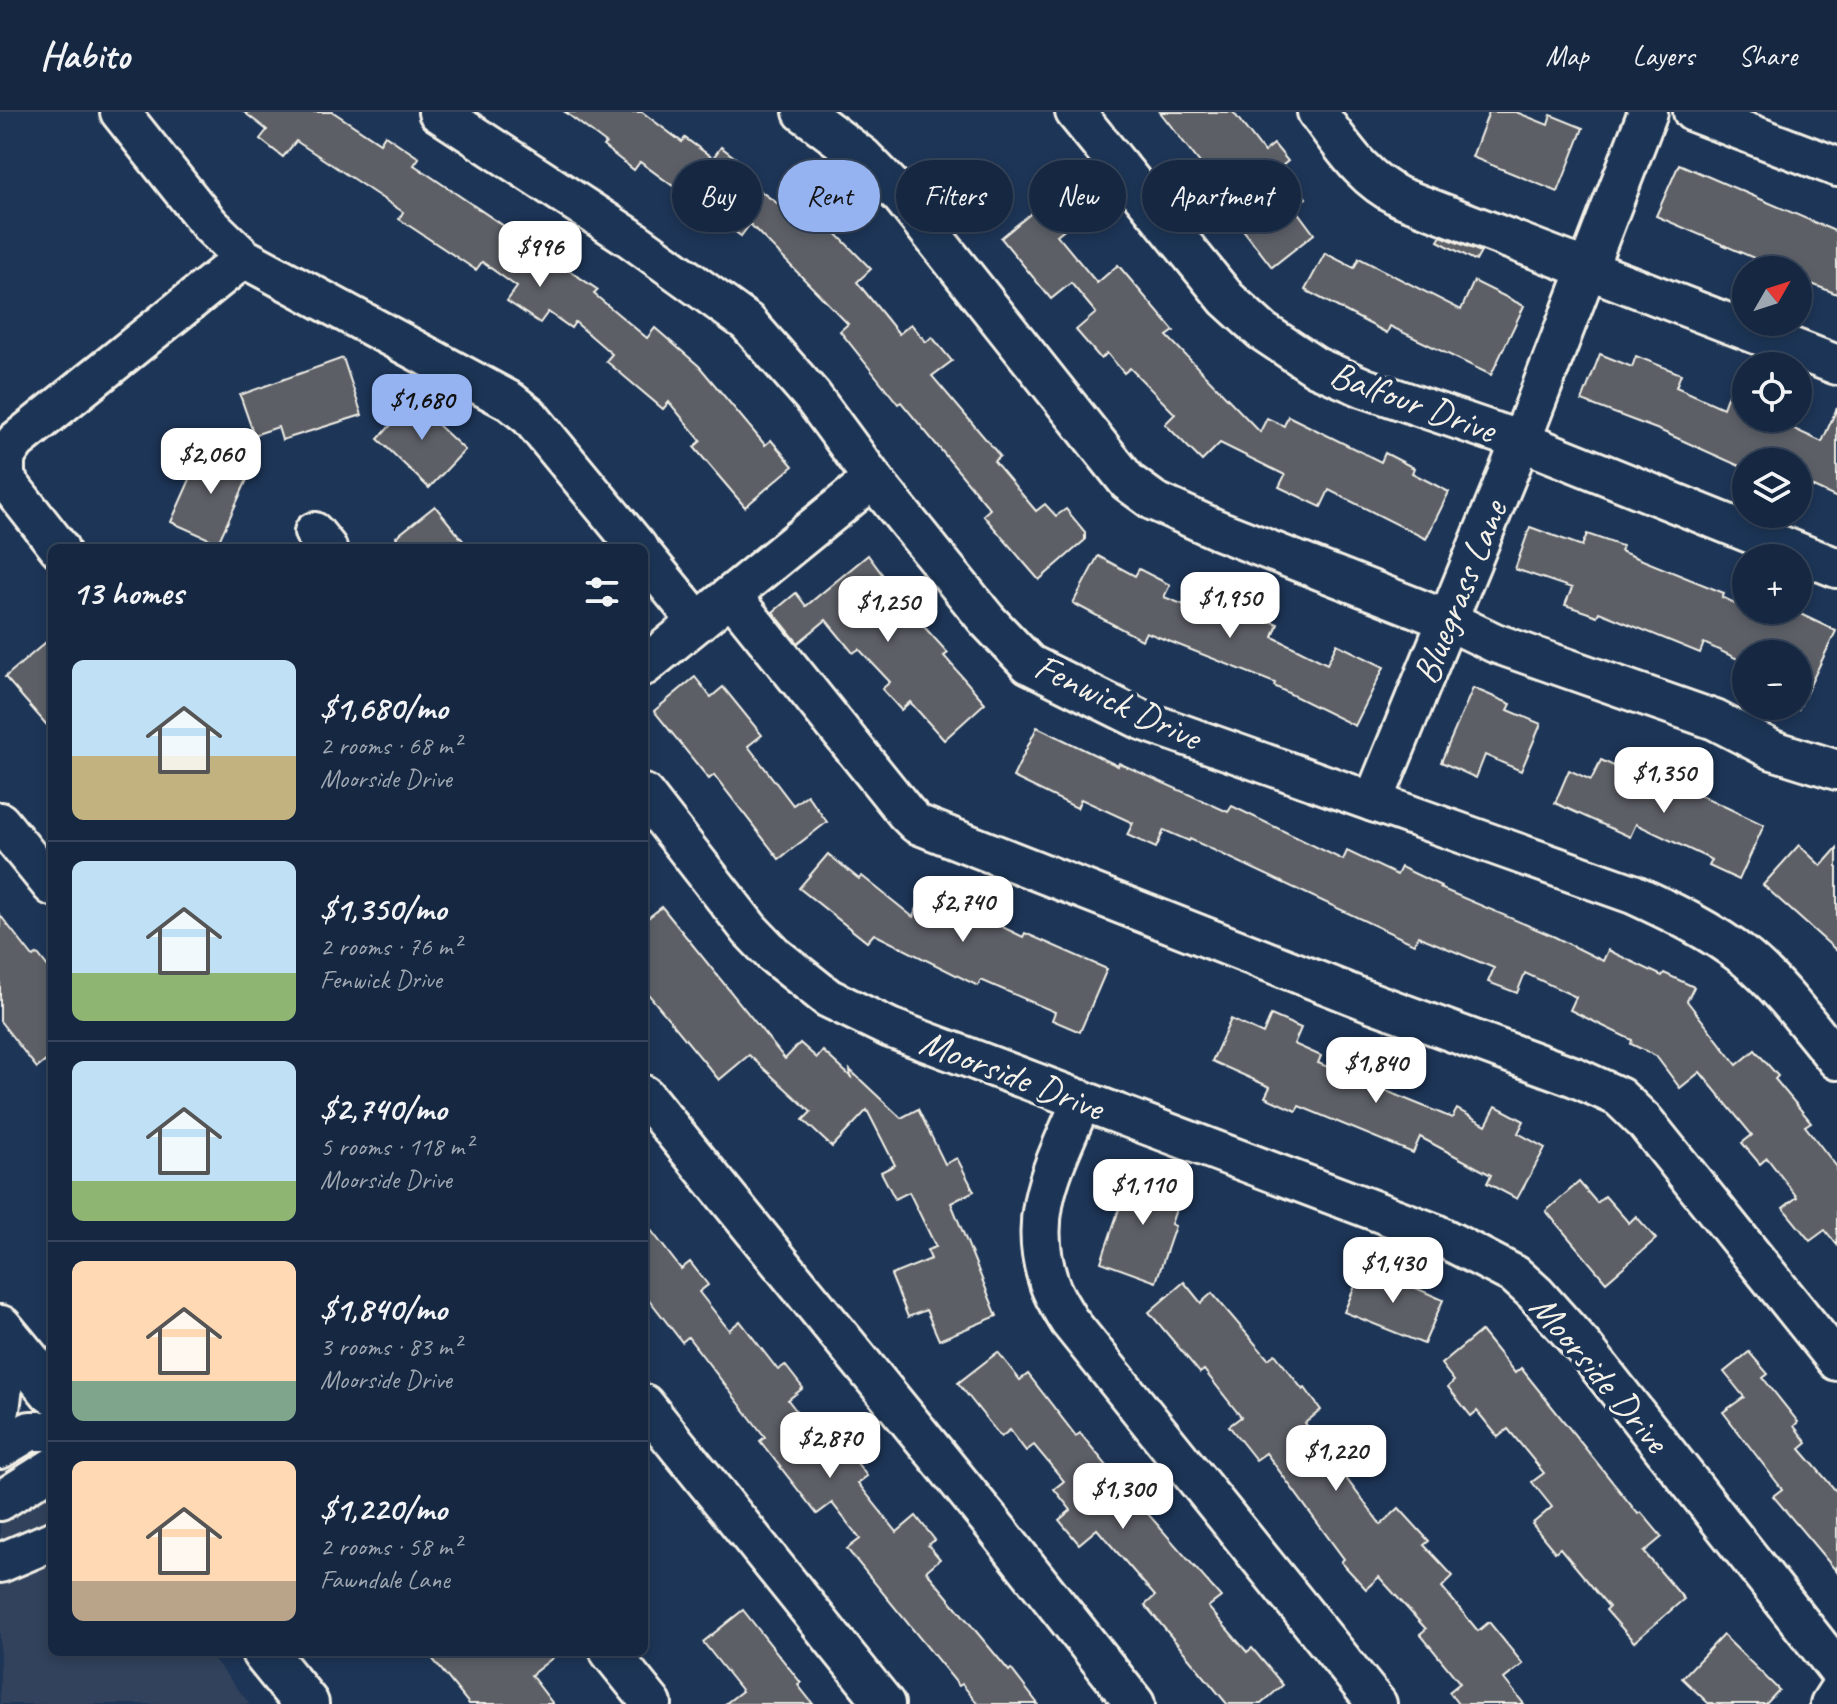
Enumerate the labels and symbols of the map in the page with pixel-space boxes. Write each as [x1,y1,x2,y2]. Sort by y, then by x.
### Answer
pin: $996 [493,221,587,289]
north arrow [1732,256,1812,336]
street label: Balfour Drive [1324,350,1504,454]
pin: $1,680 [357,374,487,442]
pin: $2,060 [146,428,276,496]
street label: Bluegrass Lane [1402,491,1518,691]
pin: $1,950 [1165,572,1295,640]
pin: $1,250 [823,576,953,644]
street label: Fenwick Drive [1027,643,1211,761]
pin: $1,350 [1599,747,1729,815]
pin: $2,740 [898,876,1028,944]
street label: Moorside Drive [914,1018,1113,1132]
pin: $1,840 [1311,1037,1441,1105]
pin: $1,110 [1078,1159,1208,1227]
pin: $1,430 [1328,1237,1458,1305]
street label: Moorside Drive [1520,1284,1681,1464]
pin: $2,870 [765,1412,895,1480]
pin: $1,220 [1271,1425,1401,1493]
pin: $1,300 [1058,1463,1188,1531]

